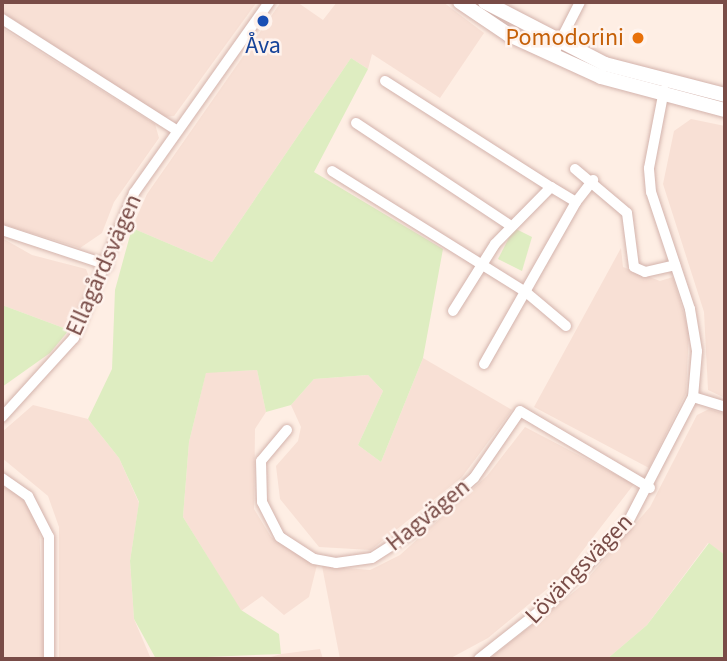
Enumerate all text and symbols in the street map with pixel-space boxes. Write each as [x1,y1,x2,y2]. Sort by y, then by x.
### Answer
marker: Åva [255,13,271,29]
place label: Pomodorini [505,24,624,52]
marker: Pomodorini [630,30,646,46]
place label: Åva [245,32,281,60]
street label: Ellagårdsvägen [60,190,148,340]
street label: Hagvägen [380,473,476,557]
street label: Lövängsvägen [519,508,639,630]

